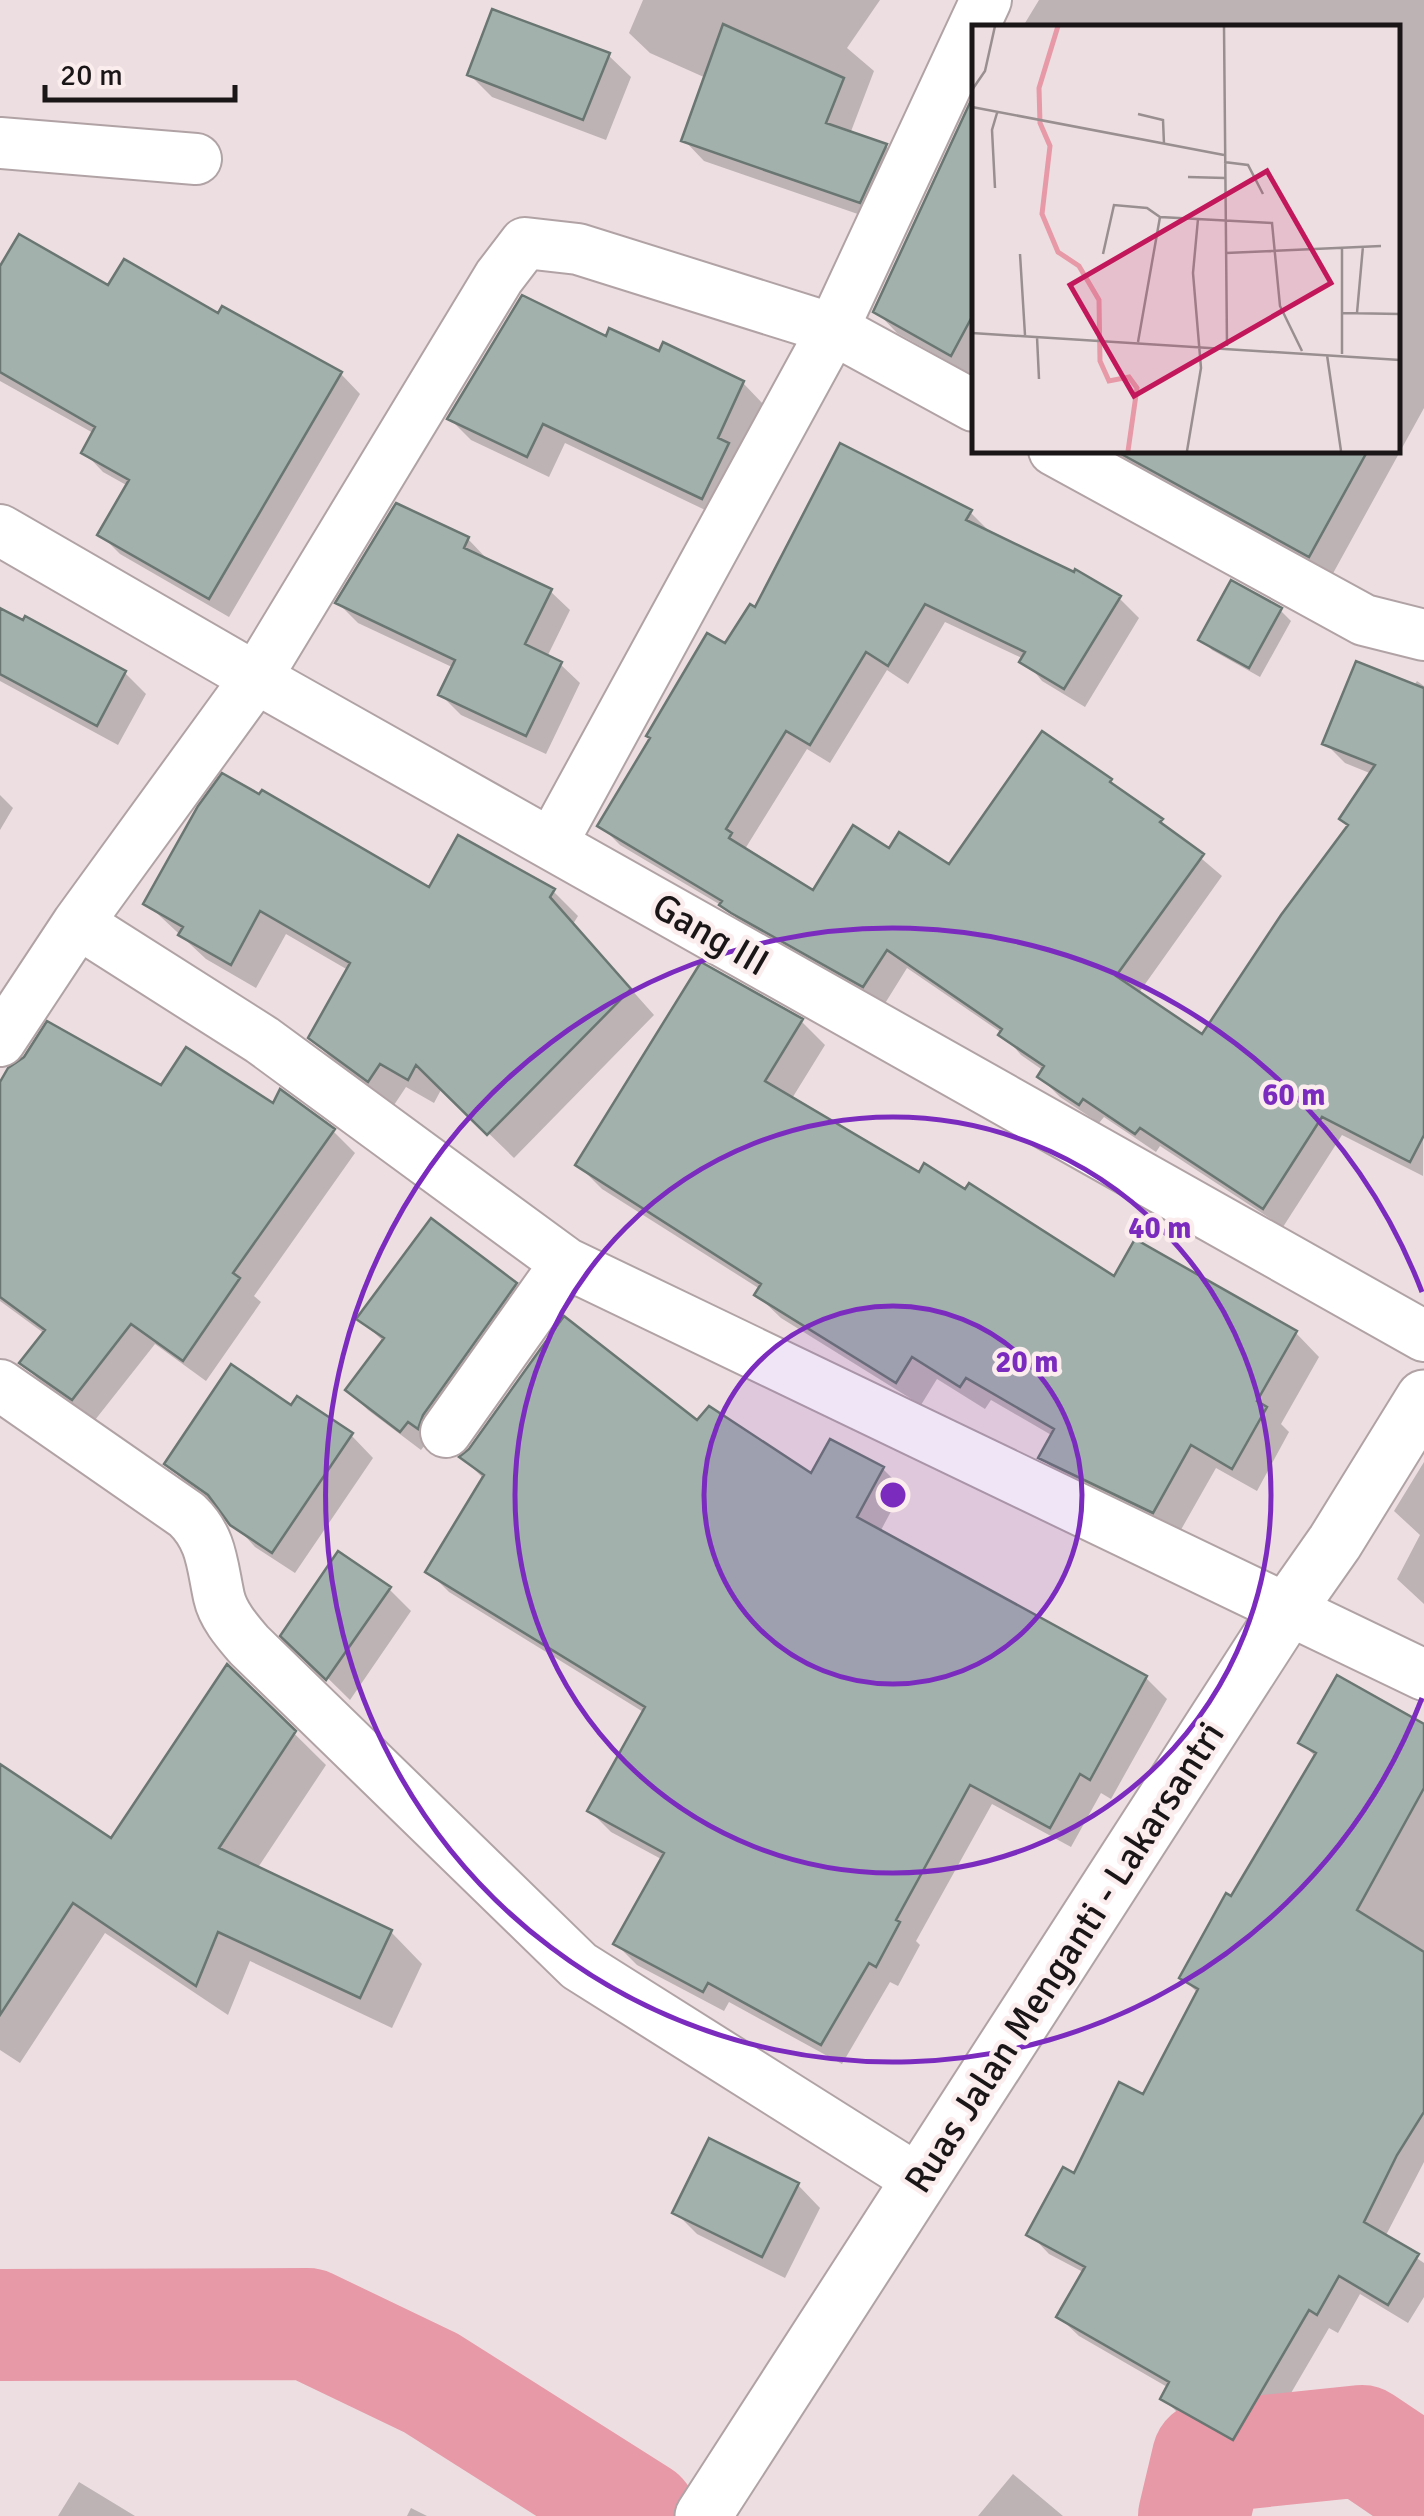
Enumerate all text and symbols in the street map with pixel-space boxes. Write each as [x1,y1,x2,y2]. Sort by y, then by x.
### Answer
inset map [972,25,1399,452]
scale bar [45,40,235,102]
text: 20 m [60,57,123,94]
street label: Gang III [644,883,777,986]
text: 60 m [1262,1077,1326,1114]
text: 40 m [1128,1210,1192,1247]
text: 20 m [995,1344,1059,1381]
centre of rings [875,1477,911,1513]
street label: Ruas Jalan Menganti - Lakarsantri [894,1713,1235,2202]

